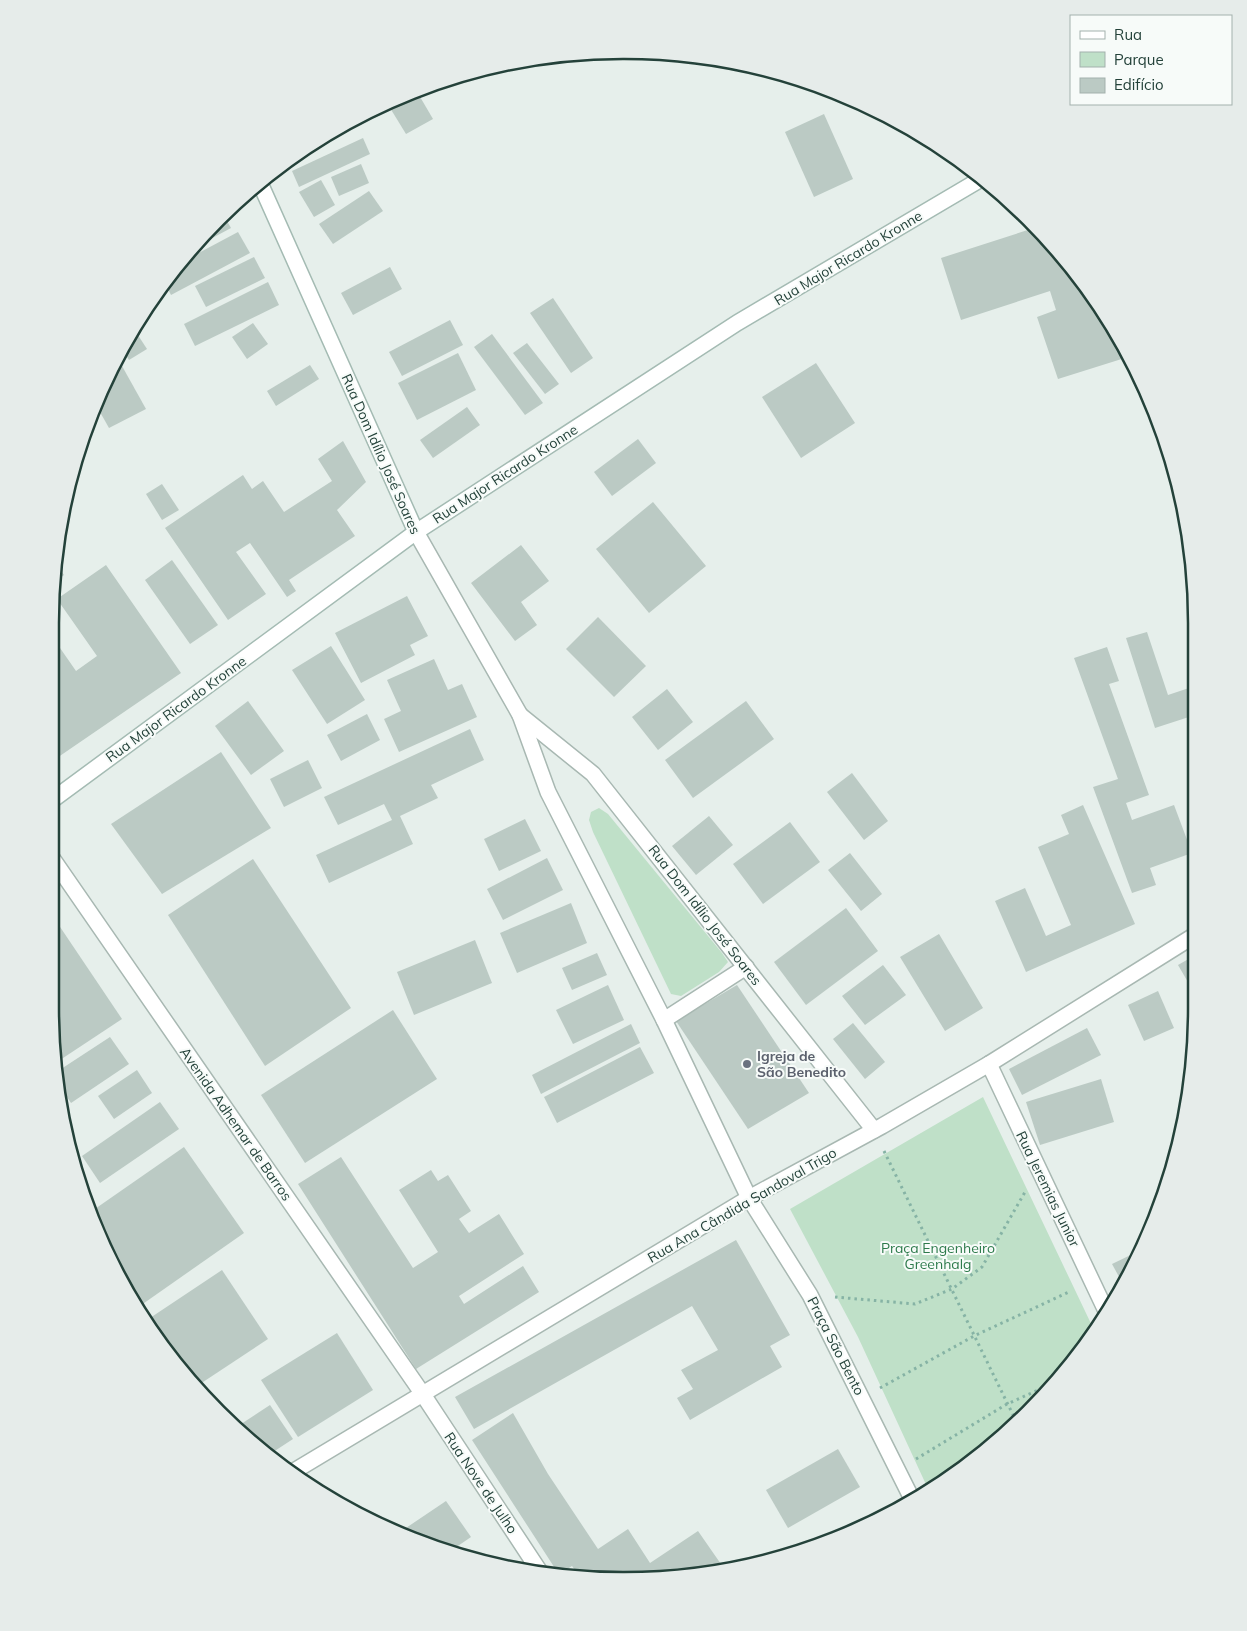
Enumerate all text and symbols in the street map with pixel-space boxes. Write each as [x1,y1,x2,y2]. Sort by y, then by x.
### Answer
legend [1070,15,1232,105]
text: Rua [1114,25,1142,44]
text: Parque [1114,50,1164,69]
text: Edifício [1114,75,1164,94]
street label: Rua Major Ricardo Kronne [771,207,925,309]
street label: Rua Dom Idílio José Soares [337,371,425,537]
street label: Rua Major Ricardo Kronne [429,420,581,528]
street label: Rua Major Ricardo Kronne [102,652,250,766]
street label: Rua Dom Idílio José Soares [644,841,766,989]
street label: Avenida Adhemar de Barros [176,1044,296,1204]
place label: Igreja de São Benedito [757,1047,846,1081]
marker: Igreja de São Benedito [741,1058,753,1070]
street label: Rua Jeremias Junior [1012,1128,1084,1251]
street label: Rua Ana Cândida Sandoval Trigo [644,1143,840,1267]
park label: Praça Engenheiro Greenhalg [881,1239,995,1273]
street label: Praça São Bento [803,1294,869,1398]
street label: Rua Nove de Julho [440,1429,522,1537]

